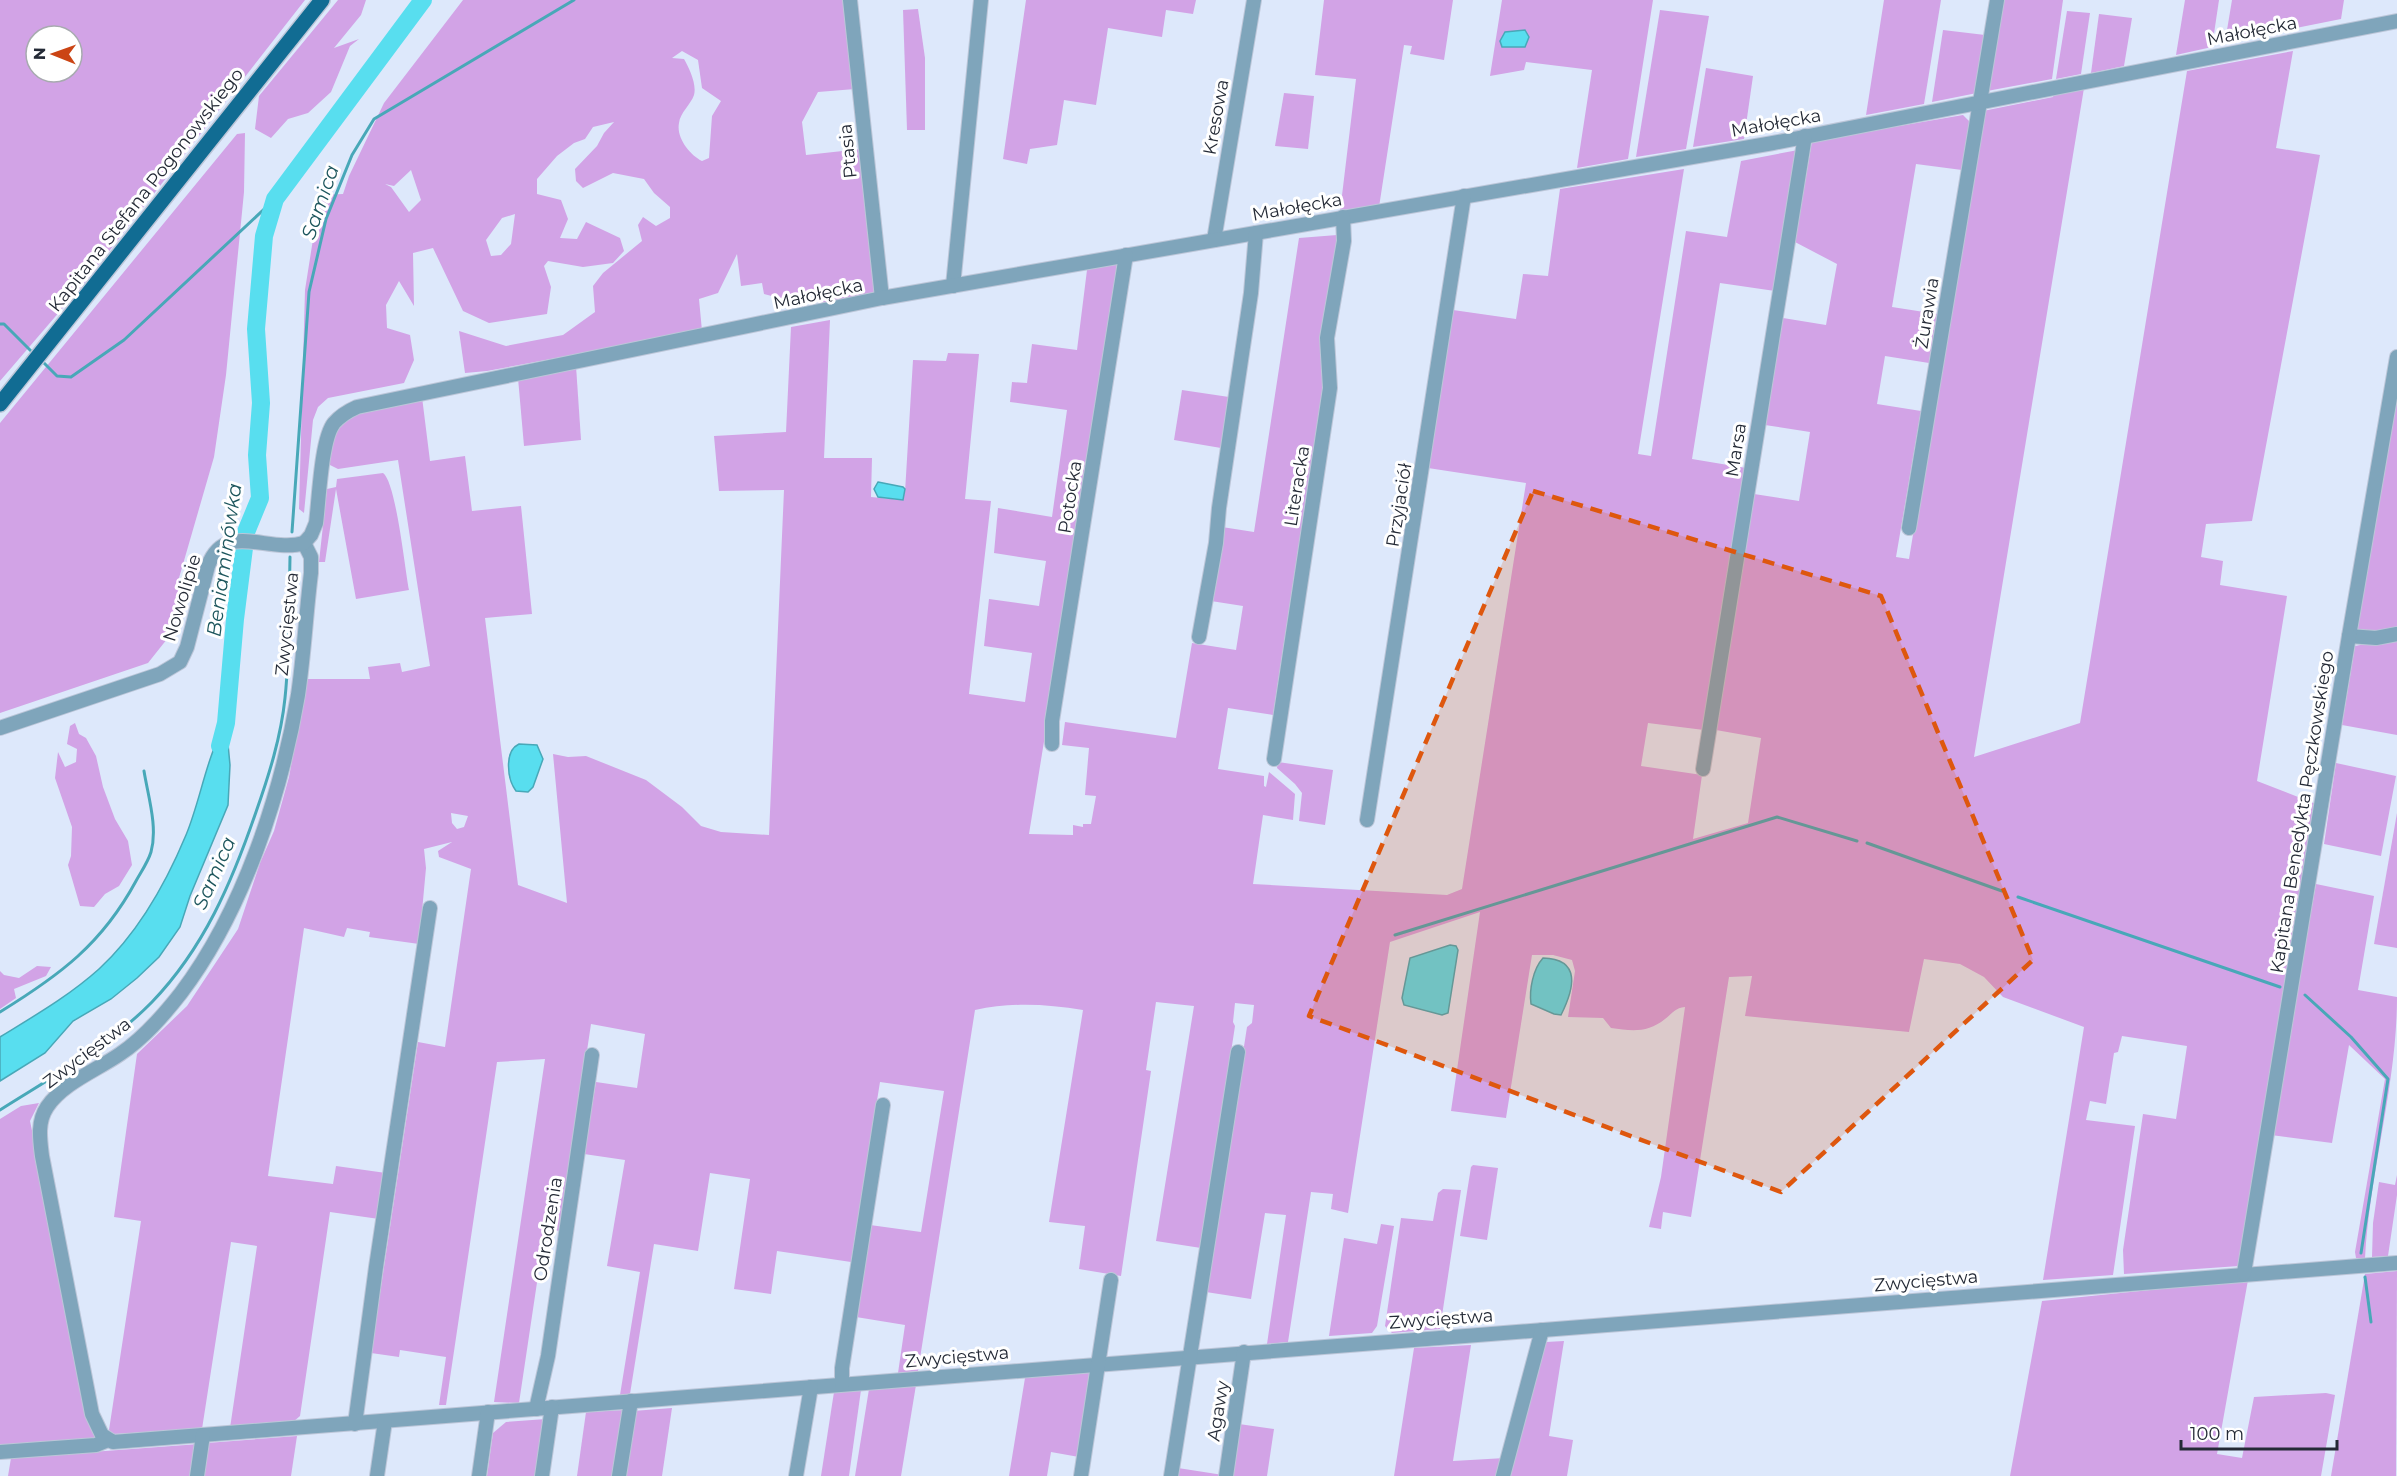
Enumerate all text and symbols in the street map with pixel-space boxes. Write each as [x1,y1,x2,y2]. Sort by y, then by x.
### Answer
street label: Małołęcka [2205,11,2299,51]
north arrow [24,24,84,84]
text: N [30,47,49,60]
street label: Kapitana Stefana Pogonowskiego [44,64,248,316]
street label: Kresowa [1199,77,1233,157]
street label: Małołęcka [1729,104,1823,142]
street label: Ptasia [834,123,862,179]
water label: Samica [296,162,344,242]
street label: Małołęcka [1250,188,1344,226]
street label: Małołęcka [771,274,865,314]
street label: Żurawia [1911,276,1943,350]
street label: Marsa [1721,421,1751,479]
street label: Literacka [1280,444,1314,528]
street label: Potocka [1053,459,1087,535]
street label: Przyjaciół [1382,461,1416,549]
water label: Beniaminówka [201,482,247,638]
street label: Nowolipie [158,552,206,644]
street label: Zwycięstwa [271,571,303,677]
street label: Kapitana Benedykta Pęczkowskiego [2266,649,2338,975]
water label: Samica [187,833,241,913]
street label: Zwycięstwa [39,1013,135,1093]
street label: Odrodzenia [529,1175,567,1283]
street label: Zwycięstwa [1873,1265,1979,1297]
street label: Zwycięstwa [1388,1304,1494,1334]
street label: Zwycięstwa [904,1341,1010,1373]
street label: Agawy [1202,1379,1234,1443]
scale bar [2181,1413,2337,1451]
text: 100 m [2190,1423,2244,1445]

